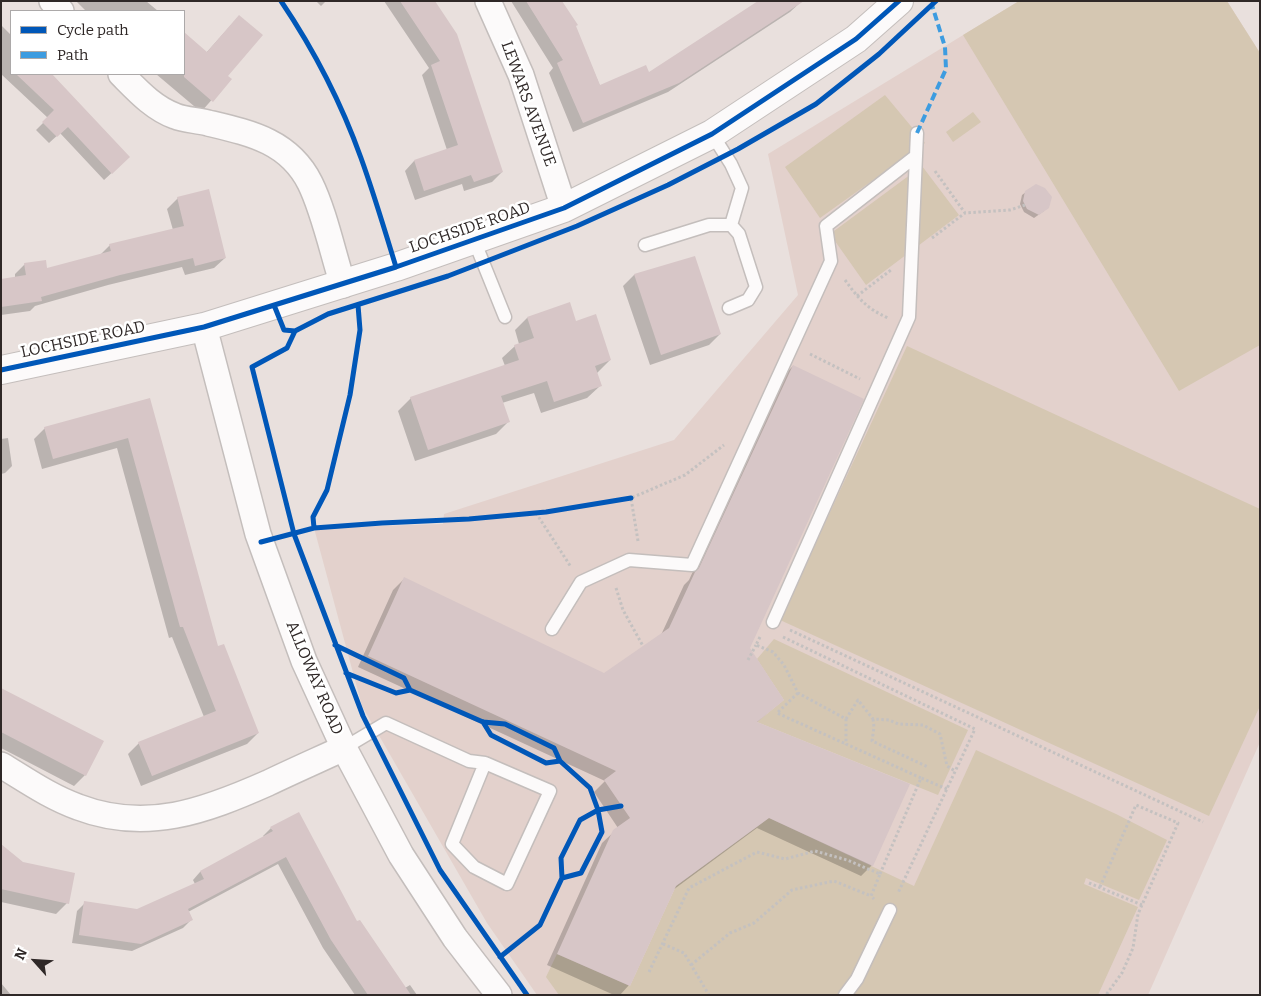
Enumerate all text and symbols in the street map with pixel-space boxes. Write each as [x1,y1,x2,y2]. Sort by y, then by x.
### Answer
legend [10,10,185,75]
text: Cycle path [57,21,129,39]
street label: LEWARS AVENUE [496,39,560,169]
text: Path [57,46,88,64]
street label: LOCHSIDE ROAD [407,198,533,258]
street label: LOCHSIDE ROAD [19,317,147,363]
street label: ALLOWAY ROAD [281,618,347,738]
north arrow [10,936,60,986]
text: N [11,946,31,963]

